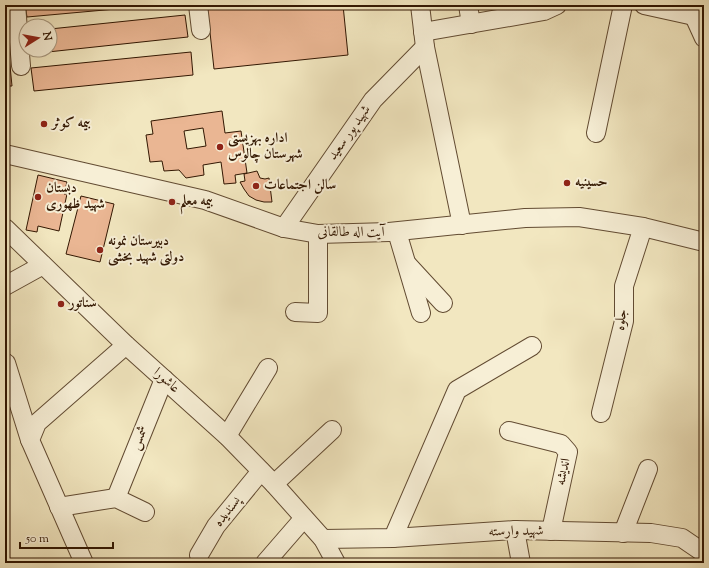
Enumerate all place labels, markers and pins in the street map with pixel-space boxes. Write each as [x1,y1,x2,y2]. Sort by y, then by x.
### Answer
place label: بیمه کوثر [50,114,91,134]
marker: بیمه کوثر [39,119,49,129]
place label: اداره بهزیستی شهرستان چالوس [228,129,303,165]
marker: اداره بهزیستی شهرستان چالوس [215,142,225,152]
place label: حسینیه [575,173,608,193]
place label: سالن اجتماعات [264,176,336,196]
marker: حسینیه [562,178,572,188]
place label: دبستان شهید ظهوری [46,179,105,215]
marker: سالن اجتماعات [251,181,261,191]
marker: دبستان شهید ظهوری [33,192,43,202]
place label: بیمه معلم [180,192,214,215]
marker: بیمه معلم [167,197,177,207]
place label: دبیرستان نمونه دولتی شهید بخشی [108,232,184,268]
marker: دبیرستان نمونه دولتی شهید بخشی [95,245,105,255]
place label: سناتور [67,294,97,314]
marker: سناتور [56,299,66,309]

